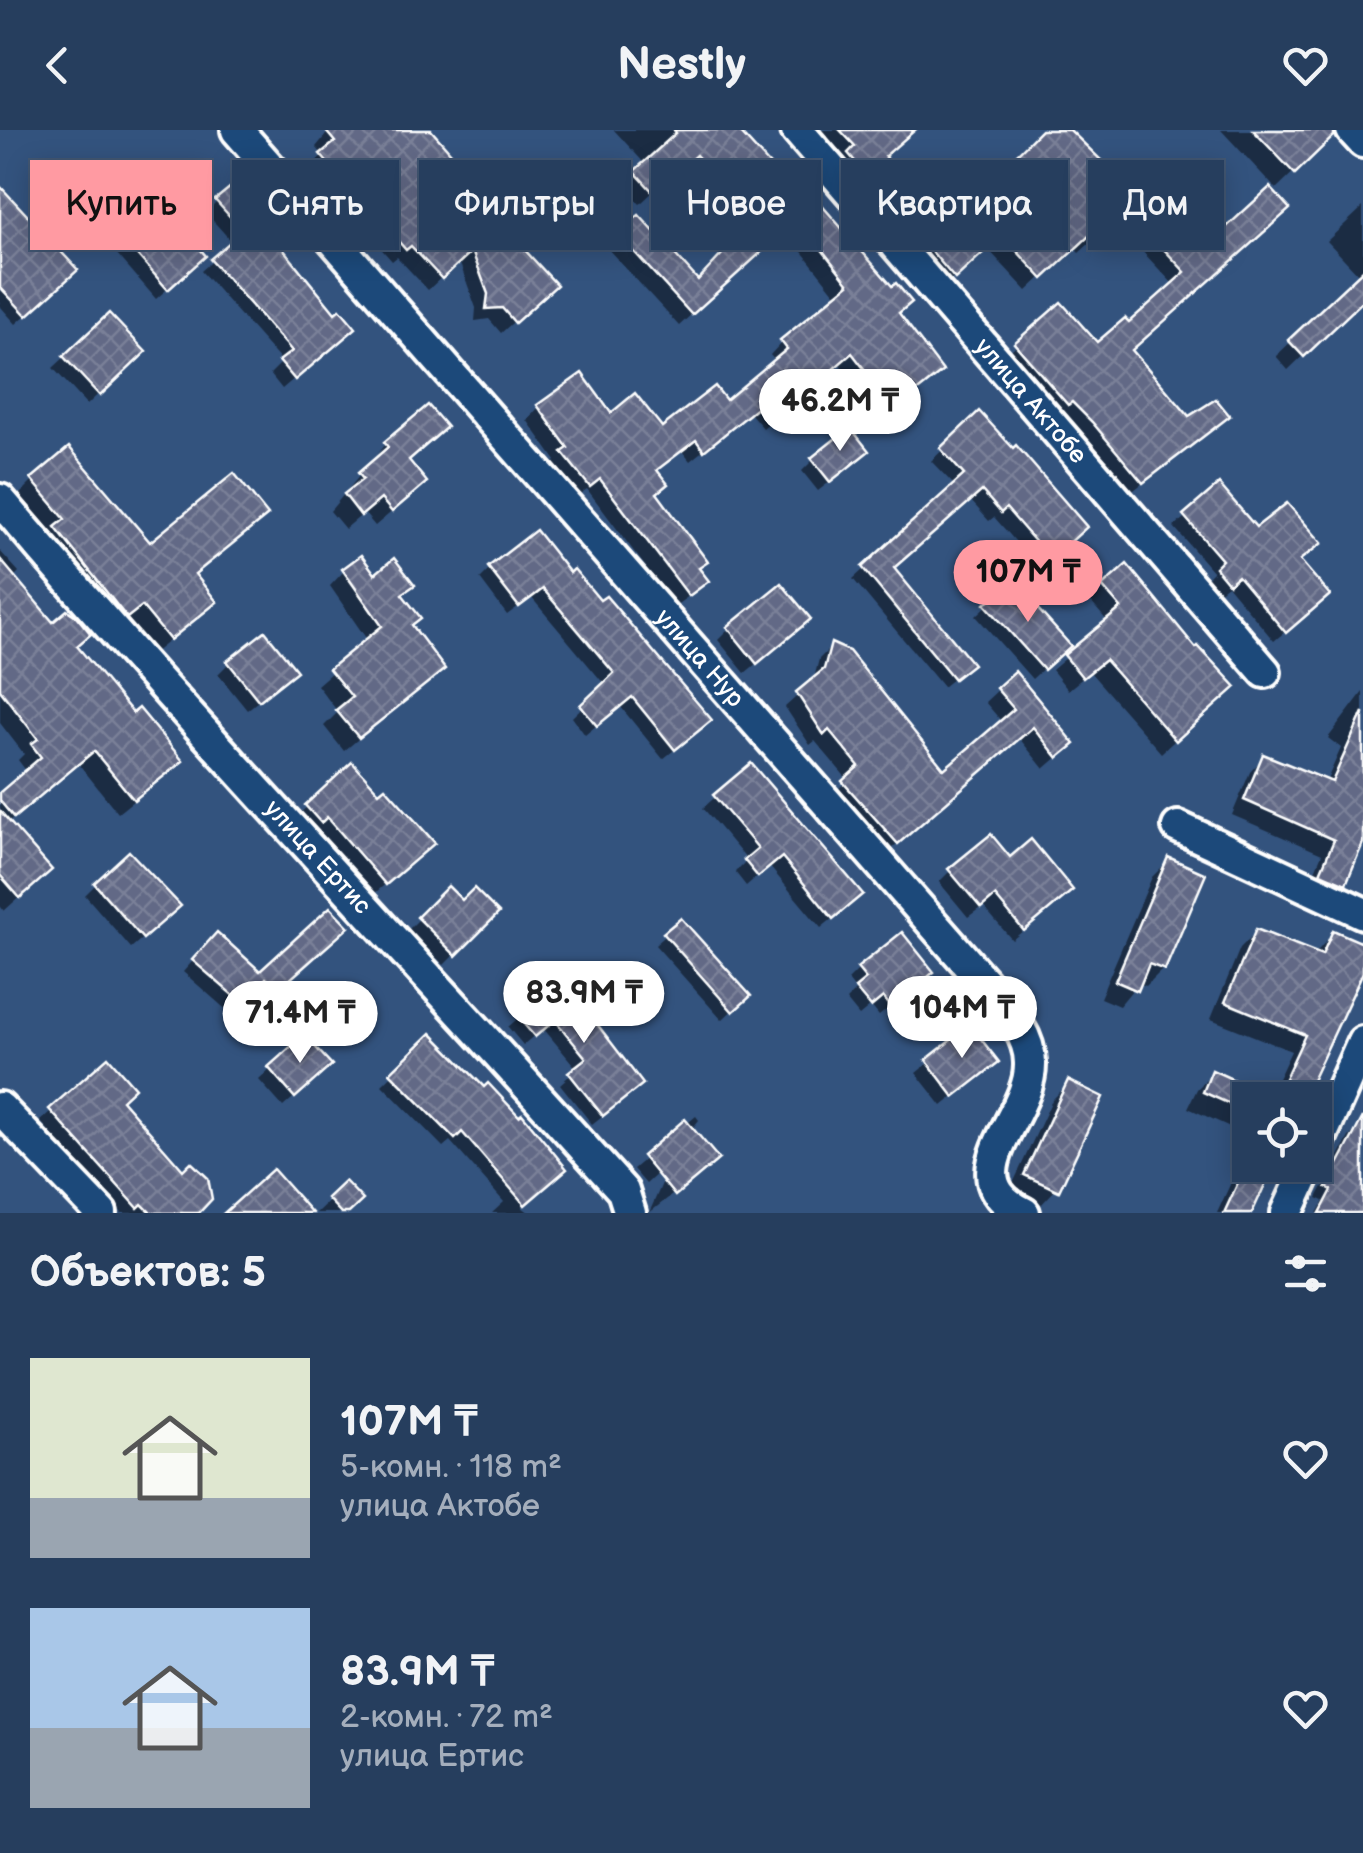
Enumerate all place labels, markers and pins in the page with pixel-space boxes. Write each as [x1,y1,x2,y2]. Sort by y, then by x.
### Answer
pin: 46.2M ₸ [748,369,932,454]
pin: 107M ₸ [947,540,1109,625]
pin: 83.9M ₸ [492,961,676,1046]
pin: 104M ₸ [881,976,1043,1061]
pin: 71.4M ₸ [208,981,392,1066]

